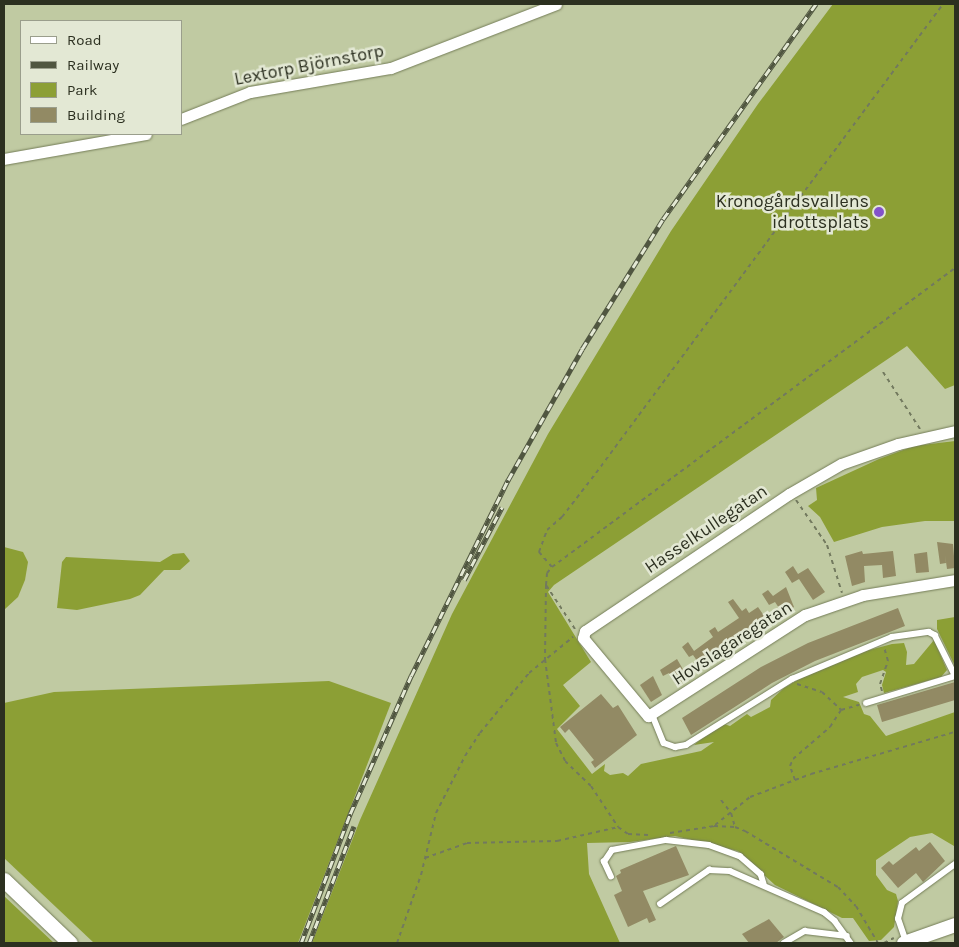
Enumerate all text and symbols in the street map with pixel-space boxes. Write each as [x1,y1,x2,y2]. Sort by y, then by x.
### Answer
legend [20,20,182,135]
text: Road [67,31,102,49]
street label: Lextorp Björnstorp [232,40,386,90]
text: Railway [67,56,119,74]
text: Park [67,81,97,99]
text: Building [67,106,125,124]
place label: Kronogårdsvallens idrottsplats [716,191,869,233]
marker: Kronogårdsvallens idrottsplats [873,206,885,218]
street label: Hasselkullegatan [641,480,771,578]
street label: Hovslagaregatan [668,596,796,690]

